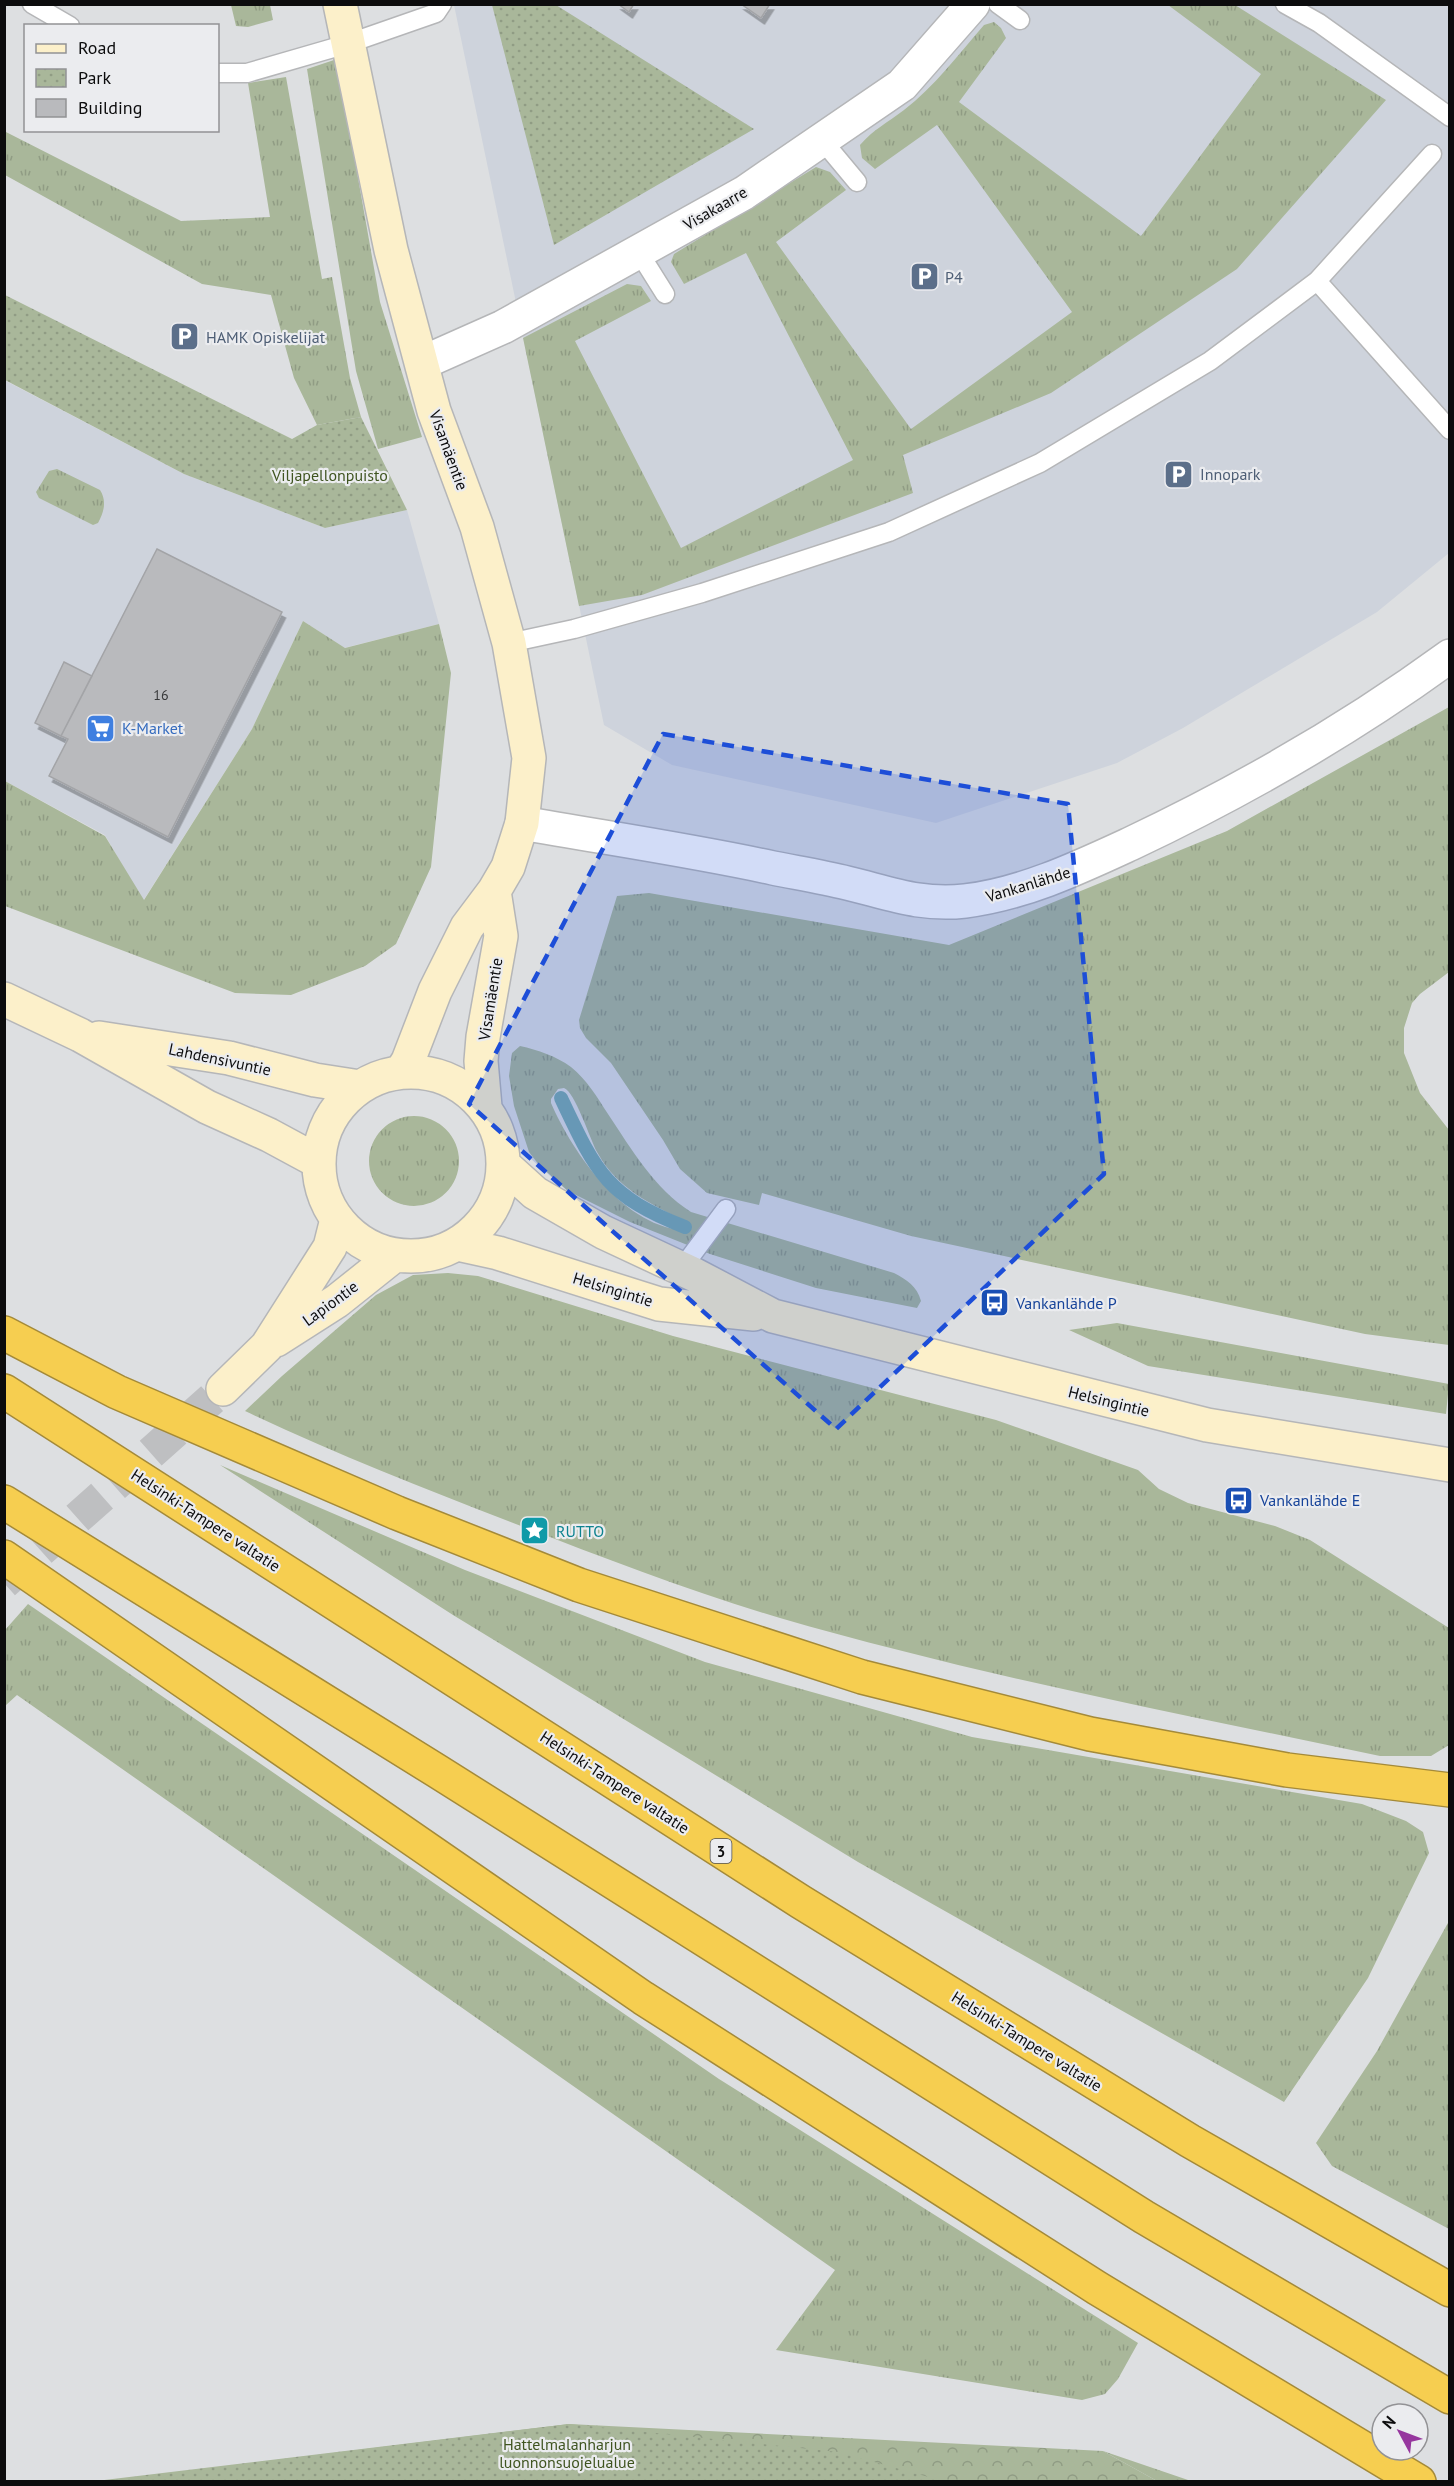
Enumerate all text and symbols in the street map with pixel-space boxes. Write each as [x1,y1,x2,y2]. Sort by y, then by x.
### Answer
legend [24,24,219,132]
text: Road [78,36,116,59]
text: Park [78,66,111,89]
text: Building [78,96,142,119]
street label: Visakaarre [679,182,751,235]
parking icon: P4 [908,261,940,293]
place label: P4 [945,267,963,287]
parking icon: HAMK Opiskelijat [169,321,201,353]
place label: HAMK Opiskelijat [206,327,326,347]
street label: Visamäentie [425,406,473,493]
parking icon: Innopark [1163,458,1195,490]
place label: Innopark [1200,464,1261,484]
park label: Viljapellonpuisto [271,465,388,485]
house number: 16 [153,686,169,704]
supermarket icon: K-Market [85,712,117,744]
place label: K-Market [122,718,184,738]
street label: Vankanlähde [982,862,1073,907]
street label: Visamäentie [473,956,506,1043]
street label: Lahdensivuntie [167,1038,273,1080]
street label: Helsingintie [570,1267,656,1311]
street label: Lapiontie [298,1276,362,1330]
bus stop icon: Vankanlähde P [979,1287,1011,1319]
place label: Vankanlähde P [1015,1293,1117,1313]
street label: Helsingintie [1066,1381,1152,1421]
street label: Helsinki-Tampere valtatie [128,1464,284,1576]
bus stop icon: Vankanlähde E [1223,1484,1255,1516]
place label: Vankanlähde E [1259,1490,1360,1510]
place icon: RUTTO [519,1515,551,1547]
place label: RUTTO [556,1521,604,1541]
street label: Helsinki-Tampere valtatie [537,1726,693,1838]
road number: 3 [710,1839,732,1863]
street label: Helsinki-Tampere valtatie [948,1986,1106,2096]
north arrow [1370,2402,1430,2462]
text: N [1378,2412,1400,2433]
park label: Hattelmalanharjun luonnonsuojelualue [499,2434,635,2472]

